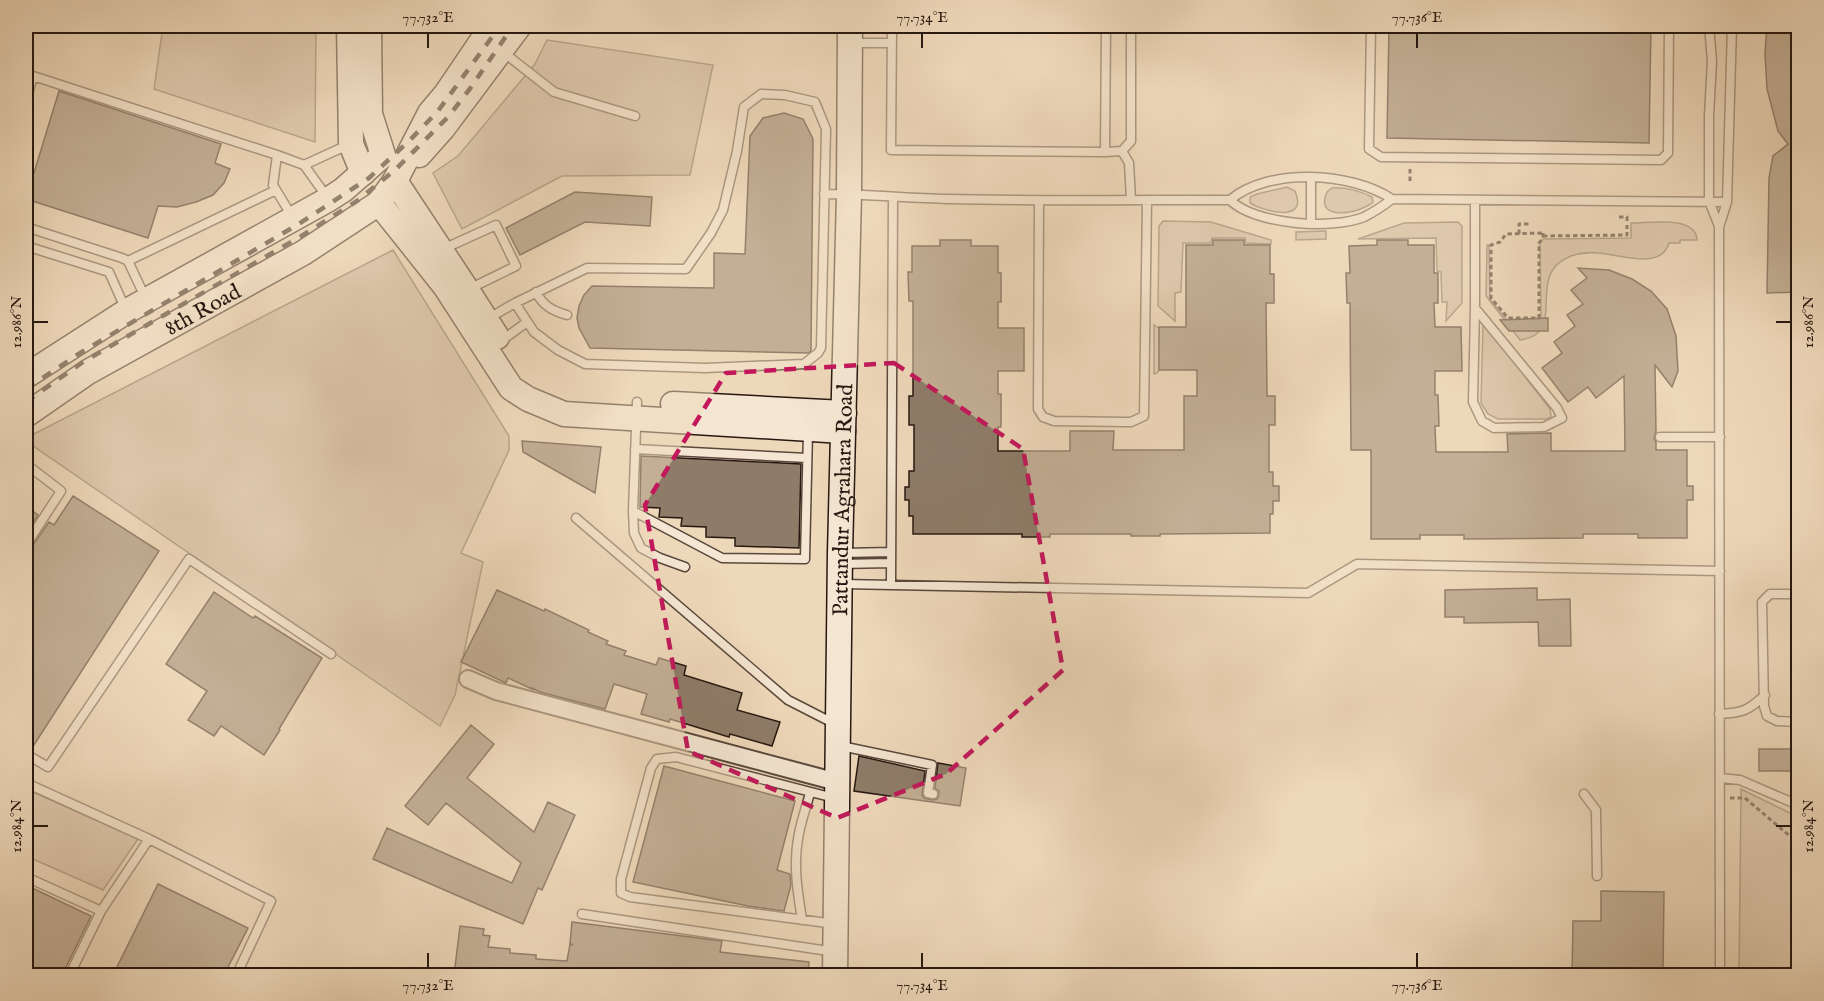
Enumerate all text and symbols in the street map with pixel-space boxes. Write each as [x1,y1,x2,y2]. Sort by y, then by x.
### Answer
text: 77.732°E [402,8,454,27]
text: 77.734°E [896,8,948,27]
text: 77.736°E [1392,8,1442,27]
street label: 8th Road [160,278,246,343]
text: 12.986°N [7,296,26,348]
text: 12.986°N [1799,296,1818,348]
street label: Pattandur Agrahara Road [827,383,860,616]
text: 12.984°N [7,799,26,853]
text: 12.984°N [1799,799,1818,853]
text: 77.732°E [402,976,454,995]
text: 77.734°E [896,976,948,995]
text: 77.736°E [1392,976,1442,995]

